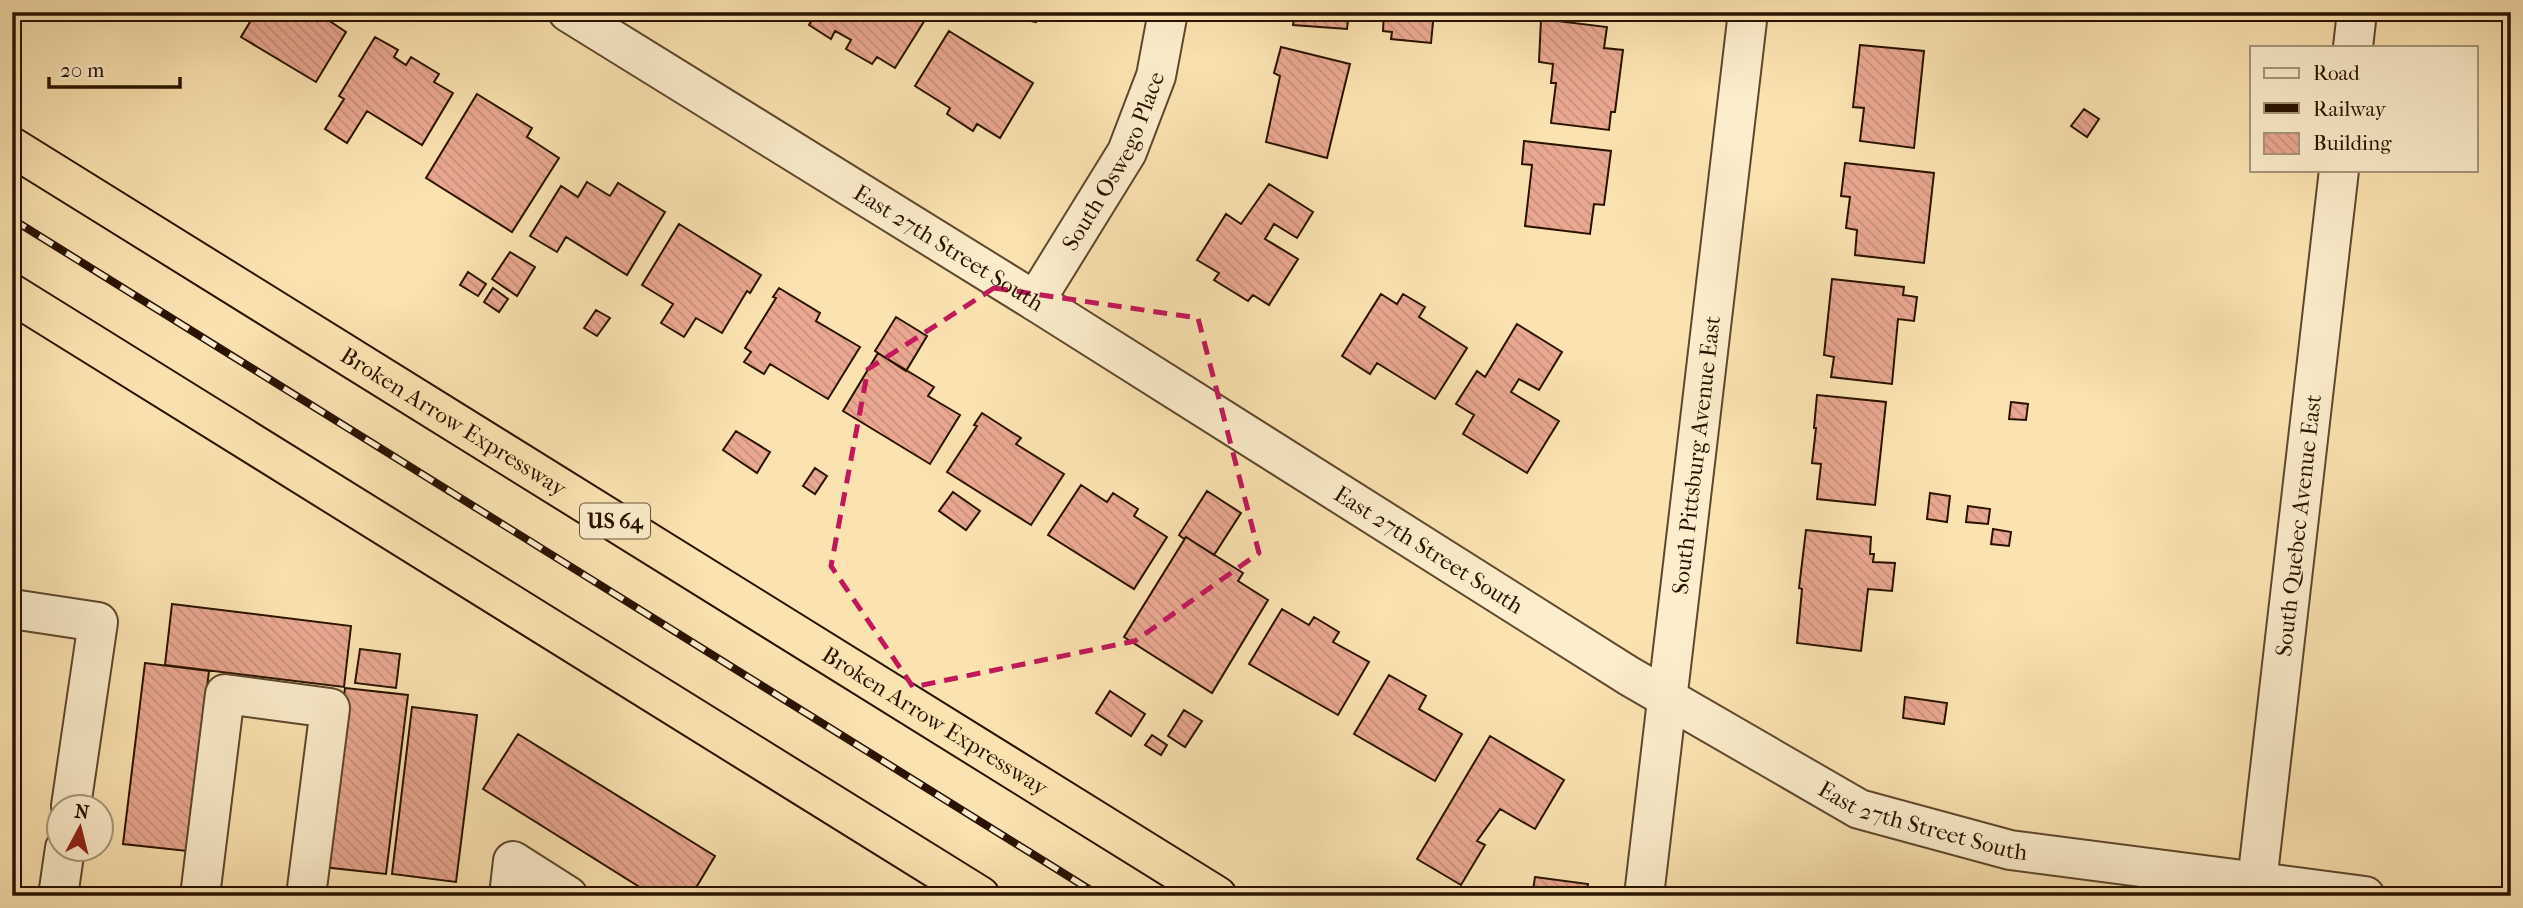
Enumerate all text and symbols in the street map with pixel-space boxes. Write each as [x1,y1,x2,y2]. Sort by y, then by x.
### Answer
scale bar [49,46,180,90]
legend [2250,46,2478,172]
text: 20 m [60,58,105,82]
text: Road [2313,61,2360,85]
street label: South Oswego Place [1056,68,1170,255]
text: Railway [2313,97,2387,121]
text: Building [2313,131,2392,155]
street label: East 27th Street South [849,179,1049,317]
street label: South Pittsburg Avenue East [1666,314,1726,596]
street label: Broken Arrow Expressway [336,341,572,502]
street label: South Quebec Avenue East [2270,393,2327,658]
street label: East 27th Street South [1329,480,1529,619]
road number: US 64 [580,504,650,538]
street label: Broken Arrow Expressway [817,641,1054,802]
street label: East 27th Street South [1814,775,2029,866]
north arrow [46,792,116,862]
text: N [73,800,91,824]

